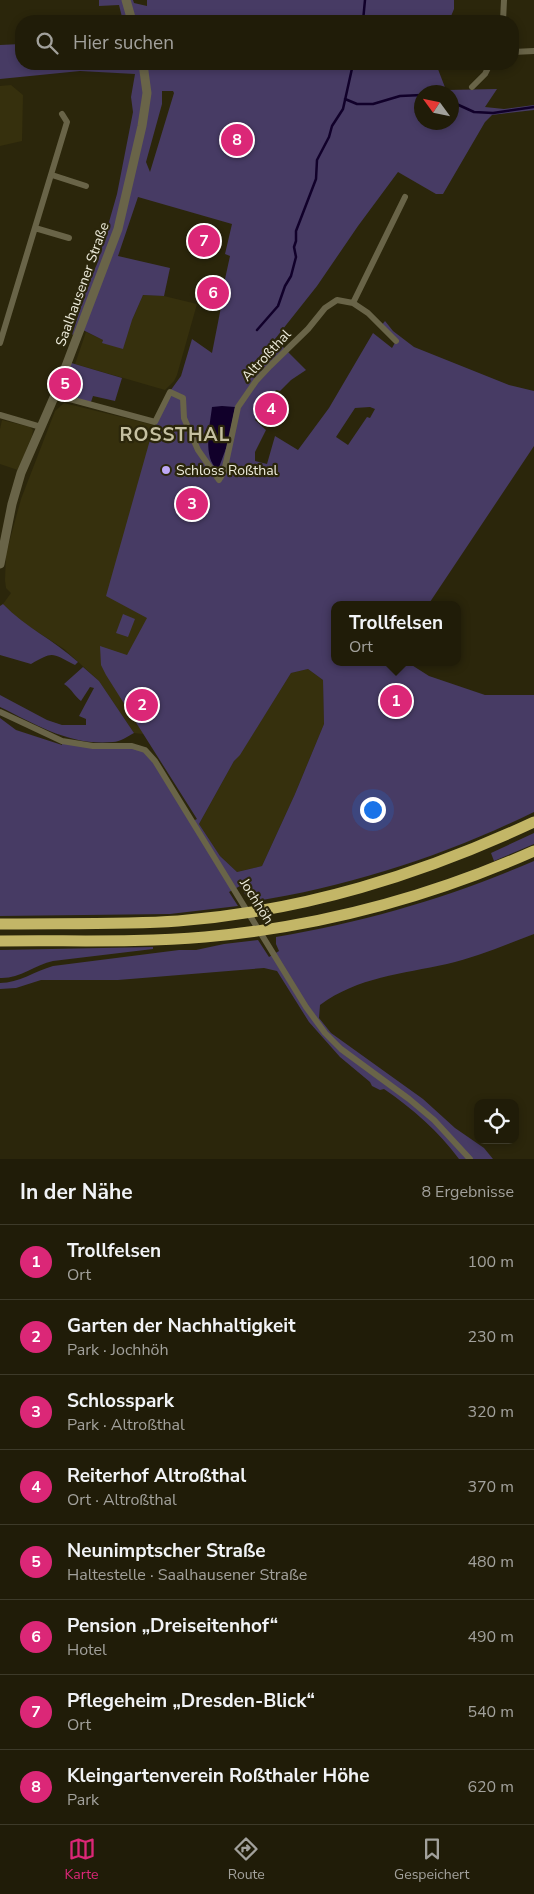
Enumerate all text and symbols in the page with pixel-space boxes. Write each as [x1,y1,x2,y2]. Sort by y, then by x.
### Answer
search box [15,15,519,70]
icon: search [33,29,61,57]
text: Hier suchen [73,30,174,56]
north arrow [414,85,459,130]
pin: 8 [221,121,253,159]
street label: Saalhausener Straße [51,219,114,349]
pin: 7 [188,222,220,260]
pin: 6 [197,274,229,312]
street label: Altroßthal [237,325,296,385]
pin: 5 [49,365,81,403]
pin: 4 [255,390,287,428]
district label: ROSSTHAL [120,422,230,448]
place label: Schloss Roßthal [176,461,279,480]
marker: Schloss Roßthal [160,464,172,476]
pin: 3 [176,485,208,523]
popup [331,601,461,666]
text: Trollfelsen [349,610,443,636]
text: Ort [349,636,373,658]
pin: 1 [380,682,412,720]
pin: 2 [126,686,158,724]
your location [360,797,386,823]
street label: Jochhöh [235,874,278,928]
map controls [474,1099,519,1144]
button: locate [474,1099,519,1144]
text: In der Nähe [20,1178,133,1206]
text: 8 Ergebnisse [421,1181,514,1203]
text: Trollfelsen [67,1238,161,1264]
text: 1 [31,1251,41,1273]
text: 100 m [467,1251,514,1273]
text: Ort [67,1264,91,1286]
text: Garten der Nachhaltigkeit [67,1313,295,1339]
text: 2 [31,1326,41,1348]
text: 230 m [467,1326,514,1348]
text: Park · Jochhöh [67,1339,168,1361]
text: Schlosspark [67,1388,174,1414]
text: 3 [31,1401,41,1423]
text: 320 m [467,1401,514,1423]
text: Park · Altroßthal [67,1414,185,1436]
text: Reiterhof Altroßthal [67,1463,246,1489]
text: 4 [31,1476,41,1498]
text: 370 m [467,1476,514,1498]
text: Ort · Altroßthal [67,1489,177,1511]
text: Neunimptscher Straße [67,1538,266,1564]
text: 5 [31,1551,41,1573]
text: 480 m [467,1551,514,1573]
text: Haltestelle · Saalhausener Straße [67,1564,307,1586]
text: Pension „Dreiseitenhof“ [67,1613,278,1639]
text: 6 [31,1626,41,1648]
text: 490 m [467,1626,514,1648]
text: Hotel [67,1639,107,1661]
text: Pflegeheim „Dresden-Blick“ [67,1688,315,1714]
text: 7 [31,1701,41,1723]
text: 540 m [467,1701,514,1723]
text: Ort [67,1714,91,1736]
text: Kleingartenverein Roßthaler Höhe [67,1763,370,1789]
text: 8 [31,1776,41,1798]
text: 620 m [467,1776,514,1798]
text: Park [67,1789,99,1811]
tab: Karte [65,1835,98,1884]
tab: Route [228,1835,265,1884]
tab: Gespeichert [394,1835,469,1884]

